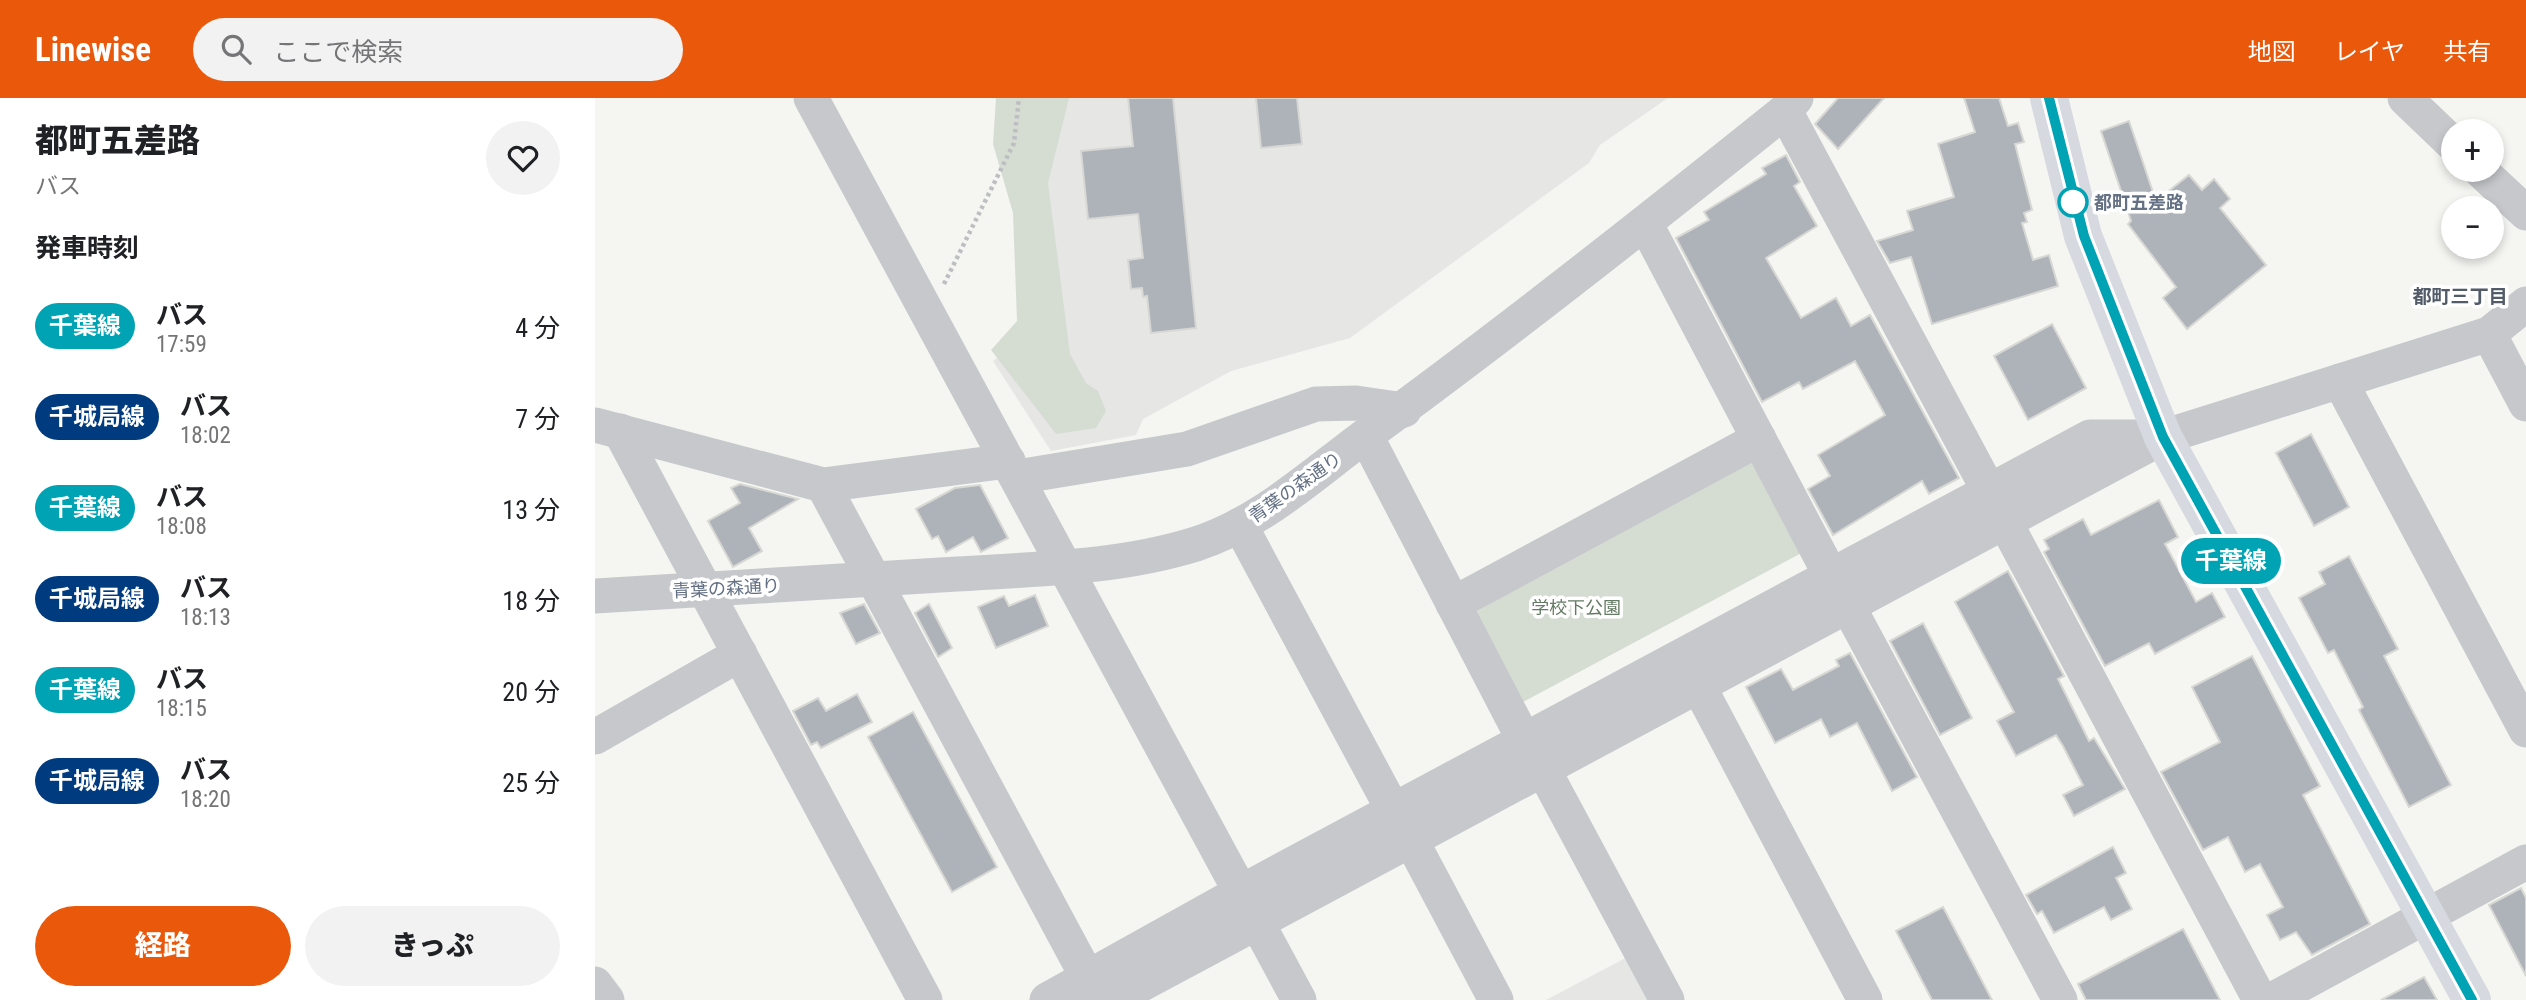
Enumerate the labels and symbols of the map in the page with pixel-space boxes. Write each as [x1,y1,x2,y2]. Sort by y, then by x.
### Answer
marker: 都町五差路 [2058,187,2088,217]
place label: 都町五差路 [2094,192,2184,213]
district label: 都町三丁目 [2412,285,2508,308]
street label: 青葉の森通り [1245,447,1345,527]
line badge: 千葉線 [2191,538,2271,584]
street label: 青葉の森通り [672,575,780,601]
park label: 学校下公園 [1531,597,1621,618]

